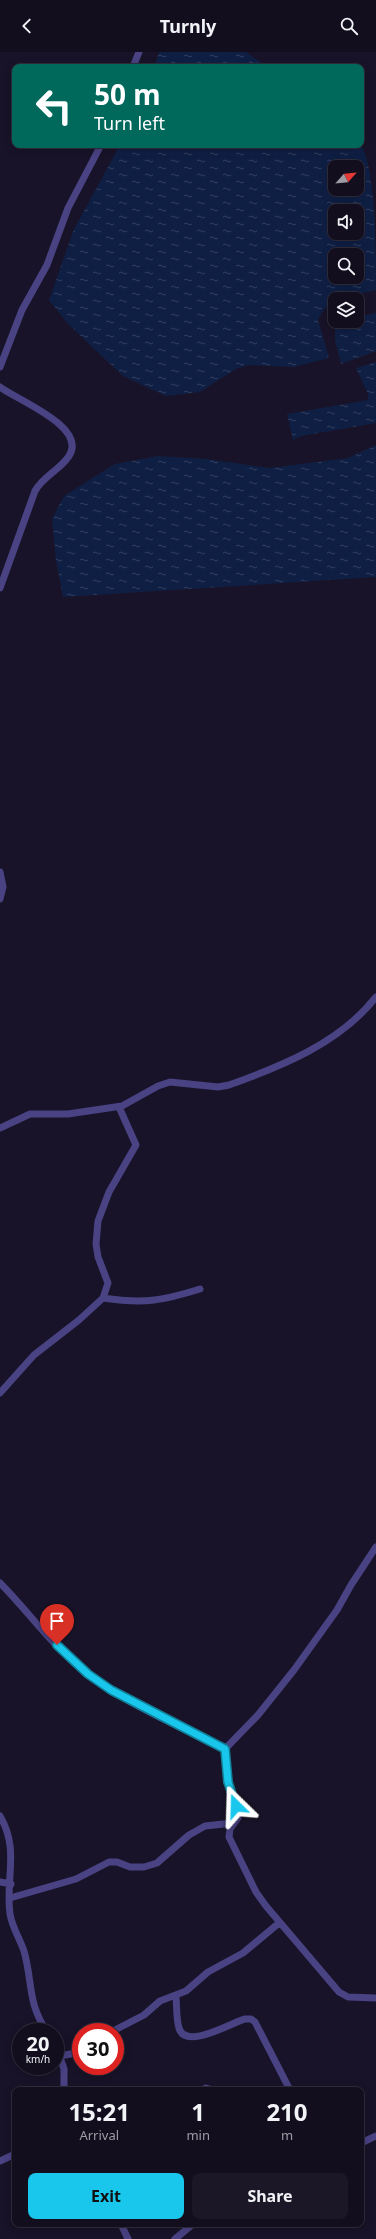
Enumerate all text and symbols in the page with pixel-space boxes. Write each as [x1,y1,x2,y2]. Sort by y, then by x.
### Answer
text: Turnly [160,14,216,38]
icon: back [16,15,38,37]
icon: search [338,15,360,37]
text: 50 m [94,75,161,113]
icon: left [28,80,80,132]
text: Turn left [94,111,165,135]
north arrow [328,160,364,196]
map controls [328,160,364,328]
button: sound [328,204,364,240]
button: search [328,248,364,284]
button: layers [328,292,364,328]
pin [40,1604,74,1645]
icon: arrive [46,1610,68,1632]
position arrow [215,1785,257,1827]
speed limit sign: 30 [72,2023,124,2075]
text: 20 [27,2030,49,2057]
text: km/h [26,2052,50,2066]
text: 15:21 [68,2095,130,2128]
text: 1 [191,2095,205,2128]
text: 210 [266,2095,308,2128]
text: Arrival [79,2126,119,2144]
text: min [186,2126,210,2144]
text: m [281,2126,293,2144]
button: Exit [28,2173,184,2219]
button: Share [192,2173,348,2219]

